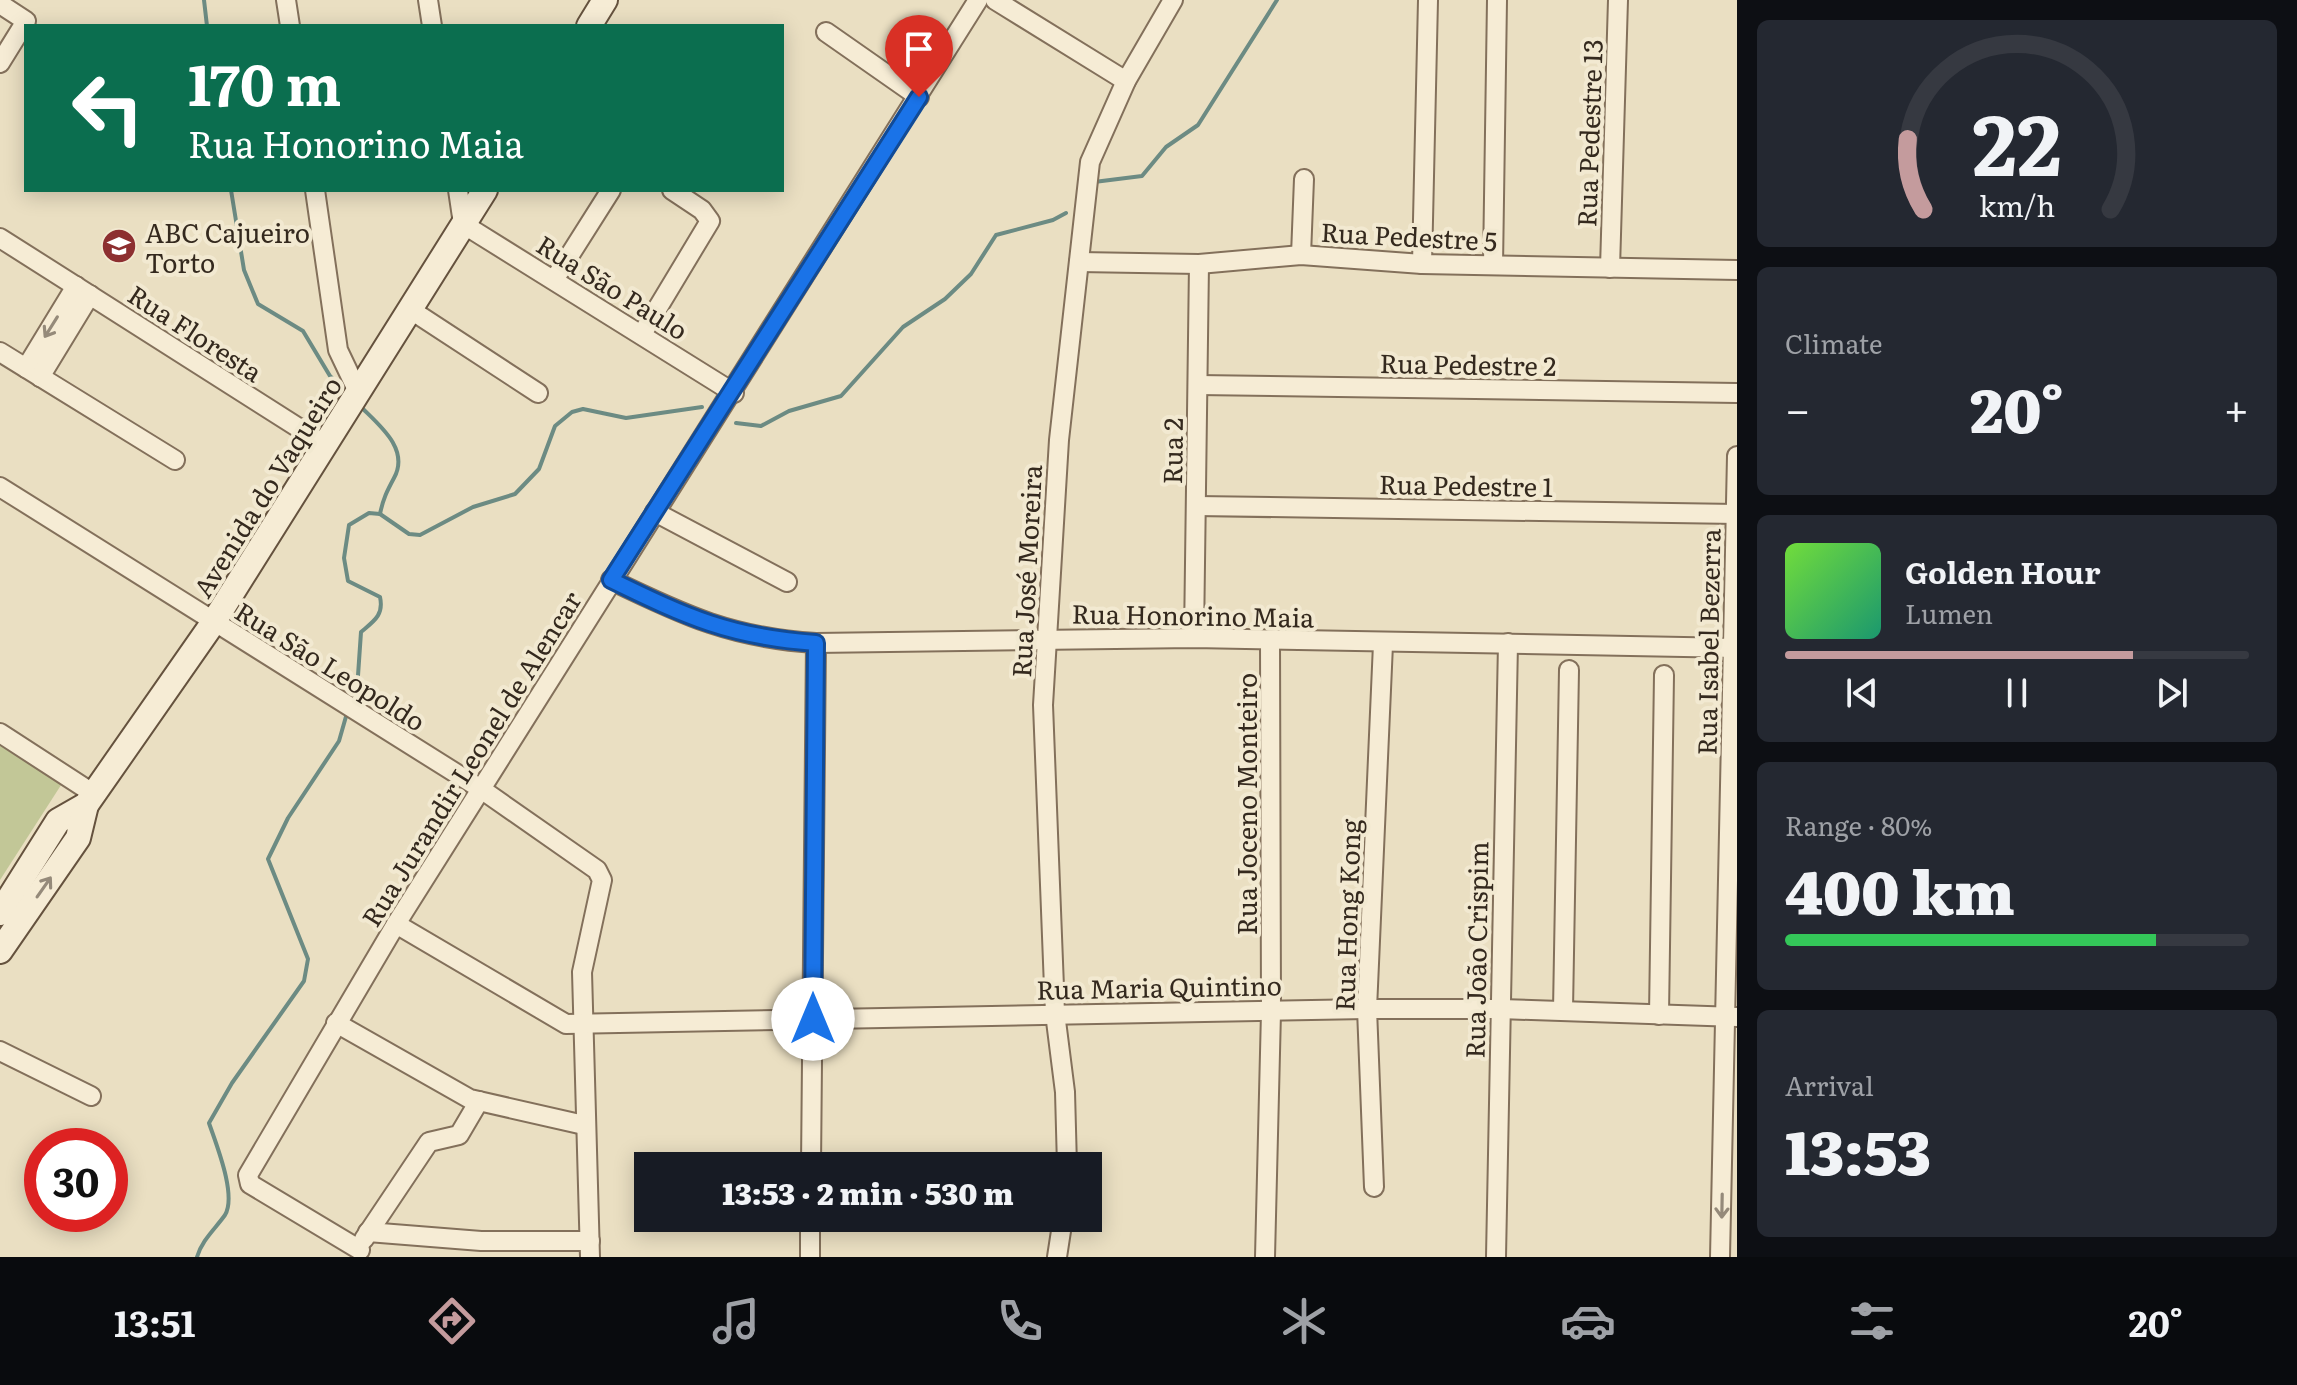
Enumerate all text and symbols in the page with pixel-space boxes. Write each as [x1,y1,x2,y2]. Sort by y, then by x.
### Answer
pin [885,15,953,97]
icon: arrive [897,27,941,71]
street label: Rua Pedestre 13 [1565,38,1611,228]
text: 170 m [188,40,341,123]
icon: left [56,56,160,160]
text: 22 [1972,77,2062,201]
text: Rua Honorino Maia [188,116,524,169]
text: km/h [1979,183,2055,226]
street label: Rua Pedestre 5 [1320,211,1498,259]
place label: ABC Cajueiro Torto [145,212,310,281]
street label: Rua São Paulo [530,224,696,348]
school or university icon: ABC Cajueiro Torto [100,227,138,265]
street label: Rua Floresta [121,274,271,390]
one-way arrow [43,315,59,338]
text: Climate [1785,323,1883,362]
street label: Rua Pedestre 2 [1379,342,1557,384]
text: 20° [1970,362,2064,451]
street label: Avenida do Vaqueiro [182,368,350,604]
text: − [1785,374,1811,440]
text: + [2223,374,2249,440]
street label: Rua 2 [1151,417,1191,485]
street label: Rua Pedestre 1 [1379,463,1553,505]
street label: Rua José Moreira [1000,464,1050,678]
street label: Rua Isabel Bezerra [1686,528,1728,756]
text: Golden Hour [1905,549,2100,593]
street label: Rua Jurandir Leonel de Alencar [350,582,590,933]
street label: Rua São Leopoldo [228,591,434,739]
street label: Rua Honorino Maia [1071,592,1315,636]
text: Lumen [1905,593,1993,632]
icon: previous [1840,671,1884,715]
icon: pause [1995,671,2039,715]
icon: next [2150,671,2194,715]
street label: Rua Joceno Monteiro [1226,673,1265,935]
text: Range · 80% [1785,805,1932,844]
street label: Rua Hong Kong [1323,818,1369,1012]
street label: Rua João Crispim [1454,841,1496,1059]
text: 400 km [1785,844,2015,933]
one-way arrow [36,876,52,898]
street label: Rua Maria Quintino [1036,964,1282,1008]
position arrow [771,977,855,1061]
text: Arrival [1785,1065,1874,1104]
text: 13:53 [1785,1104,1931,1193]
speed limit sign: 30 [24,1128,128,1232]
text: 13:53 · 2 min · 530 m [722,1170,1014,1214]
one-way arrow [1714,1192,1729,1219]
icon: directions [424,1293,480,1349]
icon: music [708,1293,764,1349]
icon: phone [992,1293,1048,1349]
icon: climate [1276,1293,1332,1349]
icon: car [1560,1293,1616,1349]
icon: filters [1844,1293,1900,1349]
text: 13:51 [114,1295,195,1348]
text: 20° [2128,1295,2183,1348]

